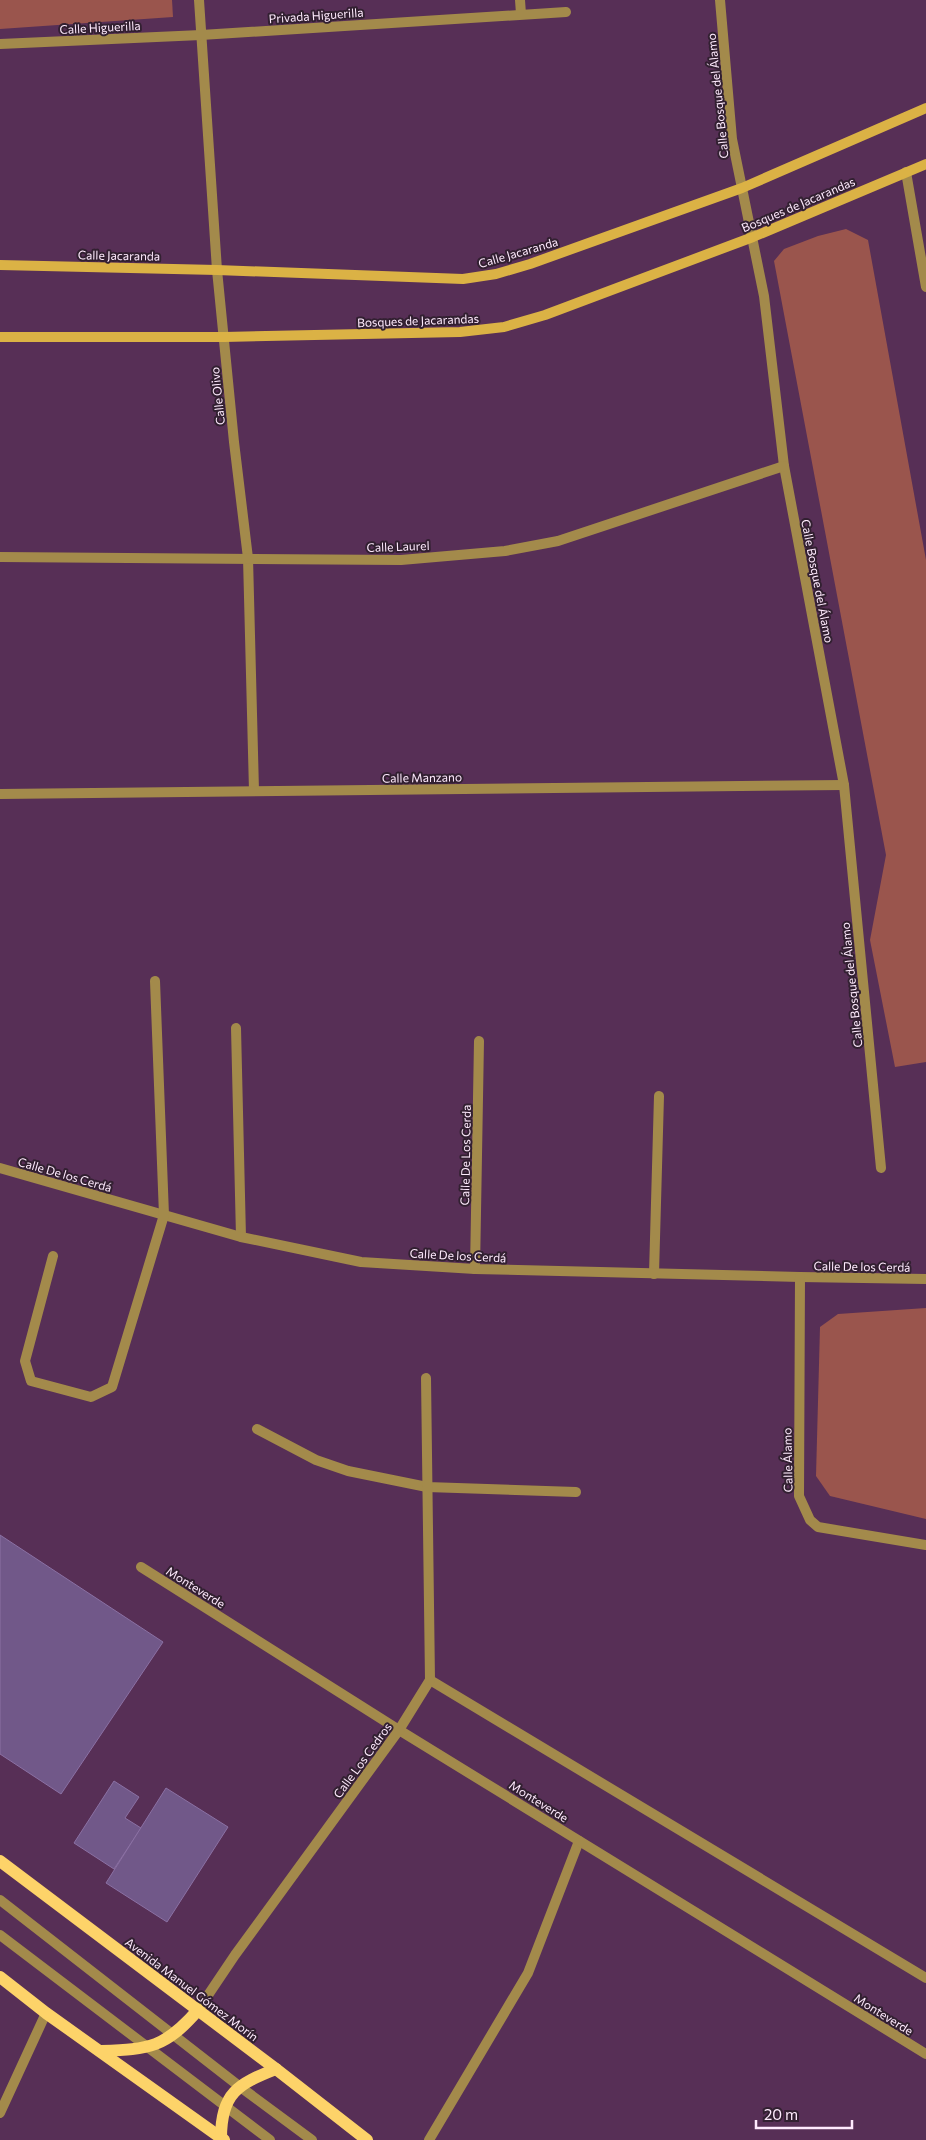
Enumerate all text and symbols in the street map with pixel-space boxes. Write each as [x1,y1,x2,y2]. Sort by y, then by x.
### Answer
street label: Privada Higuerilla [268,5,364,25]
street label: Calle Higuerilla [59,18,141,36]
street label: Calle Bosque del Álamo [703,33,731,159]
street label: Bosques de Jacarandas [739,174,857,235]
street label: Calle Jacaranda [477,234,560,271]
street label: Calle Jacaranda [78,247,160,264]
street label: Bosques de Jacarandas [357,311,479,330]
street label: Calle Olivo [207,366,227,426]
street label: Calle Bosque del Álamo [799,518,837,644]
street label: Calle Laurel [366,538,430,554]
street label: Calle Manzano [382,769,462,785]
street label: Calle Bosque del Álamo [837,922,865,1048]
street label: Calle De Los Cerda [457,1105,473,1205]
street label: Calle De los Cerdá [17,1154,113,1194]
street label: Calle De los Cerdá [409,1245,507,1265]
street label: Calle De los Cerdá [813,1258,911,1274]
street label: Calle Álamo [779,1428,795,1492]
street label: Monteverde [164,1563,228,1611]
street label: Calle Los Cedros [330,1720,394,1800]
street label: Monteverde [507,1777,571,1825]
street label: Avenida Manuel Gómez Morín [123,1934,261,2044]
street label: Monteverde [852,1990,916,2038]
scale bar [756,2098,852,2130]
text: 20 m [764,2105,798,2123]

